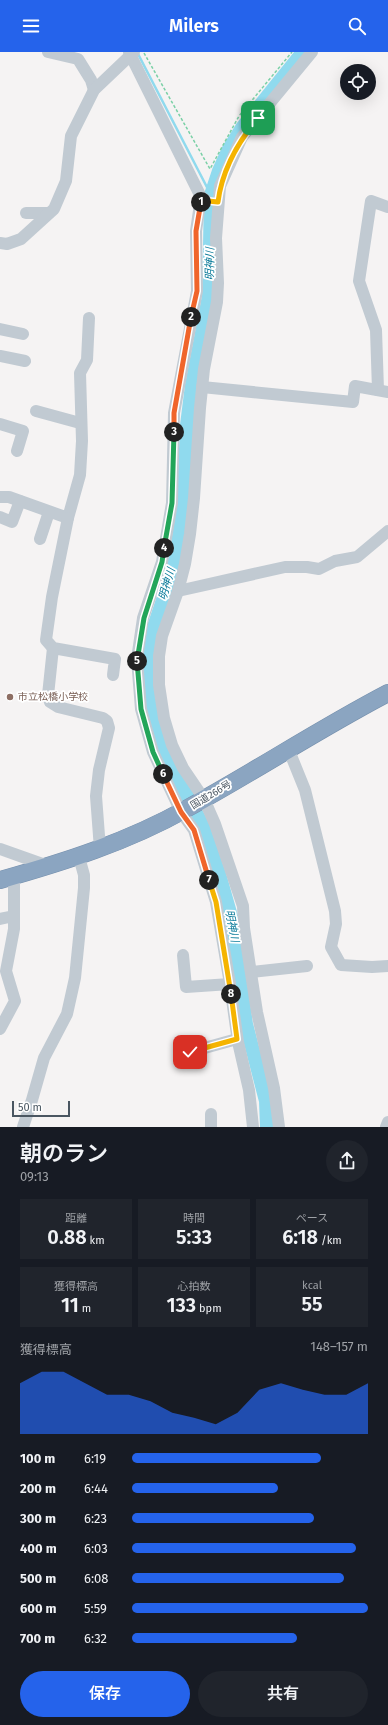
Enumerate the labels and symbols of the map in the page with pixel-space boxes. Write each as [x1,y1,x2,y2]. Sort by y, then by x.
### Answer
pin [241,101,275,135]
pin: 1 [191,192,211,212]
water label: 明神川 [203,246,217,281]
pin: 2 [181,307,201,327]
pin: 3 [164,422,184,442]
pin: 4 [154,538,174,558]
water label: 明神川 [156,565,178,602]
pin: 5 [127,651,147,671]
place label: 市立松橋小学校 [18,691,88,703]
marker: 市立松橋小学校 [5,692,15,702]
pin: 6 [153,764,173,784]
street label: 国道266号 [188,778,234,812]
pin: 7 [199,870,219,890]
water label: 明神川 [222,909,242,944]
pin: 8 [221,984,241,1004]
pin [173,1035,207,1069]
scale bar [12,1099,70,1118]

